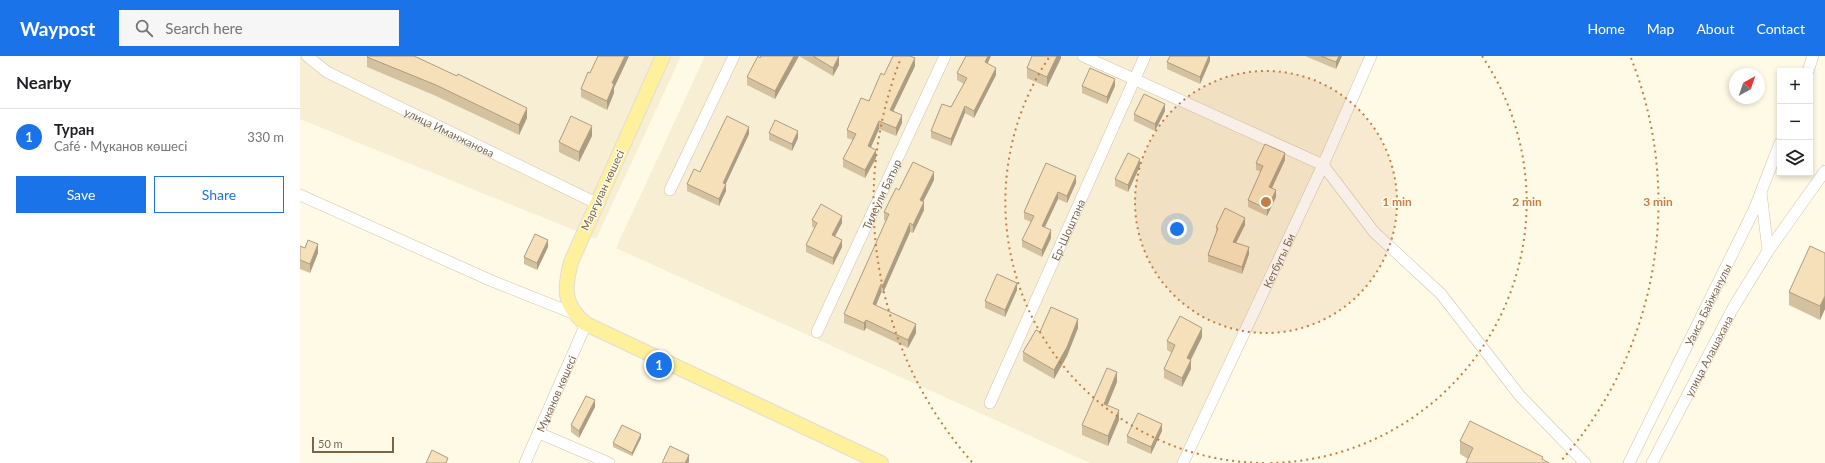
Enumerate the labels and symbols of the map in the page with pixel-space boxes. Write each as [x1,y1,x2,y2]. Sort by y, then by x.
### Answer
north arrow [1729,68,1765,104]
street label: улица Иманжанова [403,104,497,159]
street label: Марғұлан көшесі [578,147,626,232]
street label: Тилеули Батыр [859,157,903,231]
text: 1 min [1382,194,1412,209]
text: 2 min [1512,194,1542,209]
text: 3 min [1643,194,1673,209]
centre of rings [1259,195,1273,209]
street label: Ер-Шоштана [1048,197,1087,262]
your location [1167,219,1187,239]
street label: Кетбугы Би [1260,231,1297,290]
street label: Уаиса Байжанулы [1682,261,1733,347]
street label: улица Алашахана [1682,313,1735,398]
pin: 1 [646,350,672,380]
street label: Мұканов көшесі [533,353,578,434]
scale bar [312,435,394,454]

